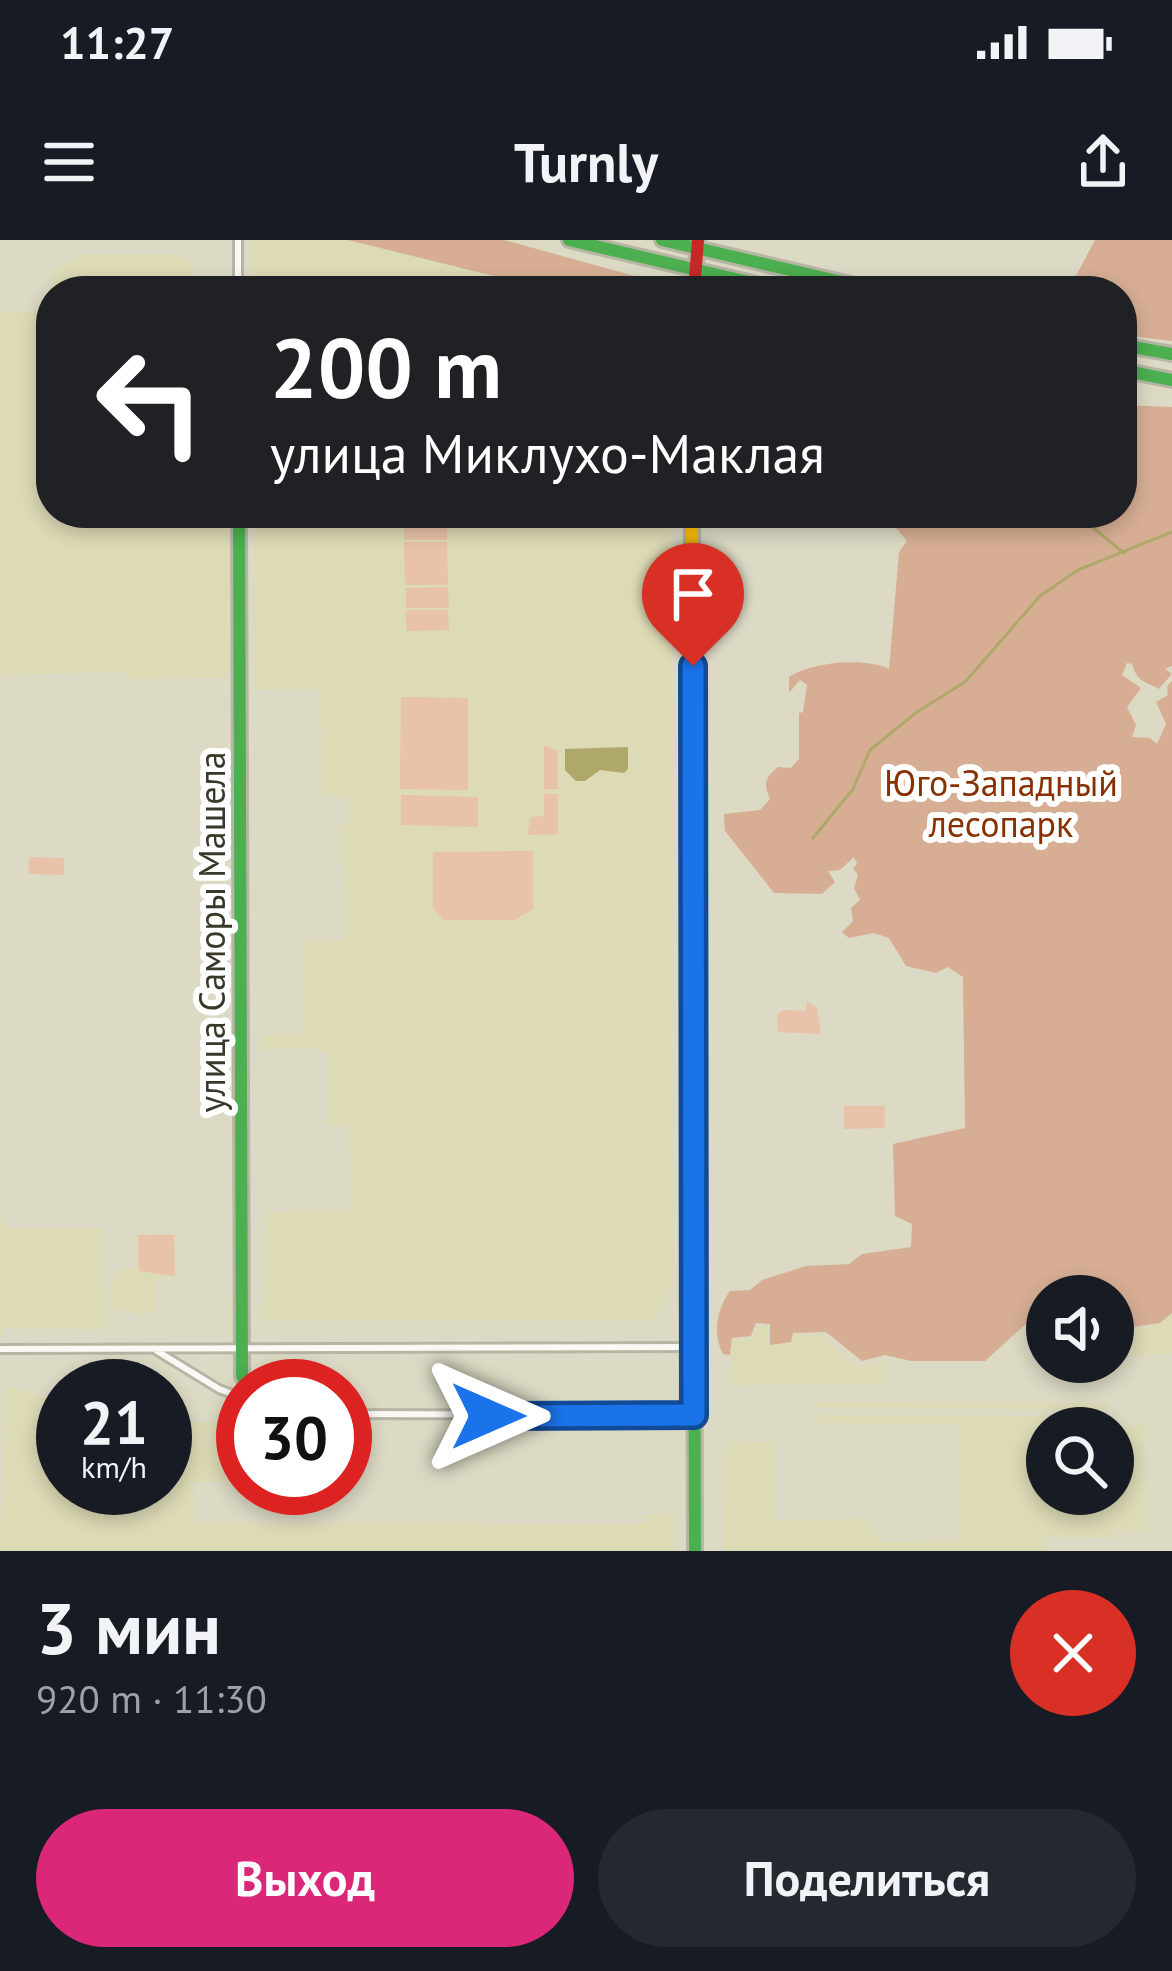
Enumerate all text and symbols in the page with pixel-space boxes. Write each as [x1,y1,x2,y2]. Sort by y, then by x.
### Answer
text: 11:27 [60,13,174,71]
text: Turnly [514,127,658,197]
icon: menu [36,129,102,195]
icon: share [1070,129,1136,195]
text: 200 m [270,312,502,421]
icon: left [72,324,228,480]
text: улица Миклухо-Маклая [270,418,825,488]
pin [642,543,744,666]
icon: arrive [660,561,726,627]
street label: улица Саморы Машела [188,751,235,1113]
park label: Юго-Западный лесопарк [884,759,1118,847]
map controls [1026,1275,1134,1515]
button: sound [1026,1275,1134,1383]
position arrow [425,1353,551,1479]
speed limit sign: 30 [216,1359,372,1515]
text: 21 [80,1383,148,1461]
button: search [1026,1407,1134,1515]
text: km/h [81,1447,147,1486]
text: 3 мин [36,1581,221,1674]
button: close [1010,1590,1136,1716]
text: 920 m · 11:30 [36,1673,267,1724]
button: Выход [36,1809,574,1947]
button: Поделиться [598,1809,1136,1947]

